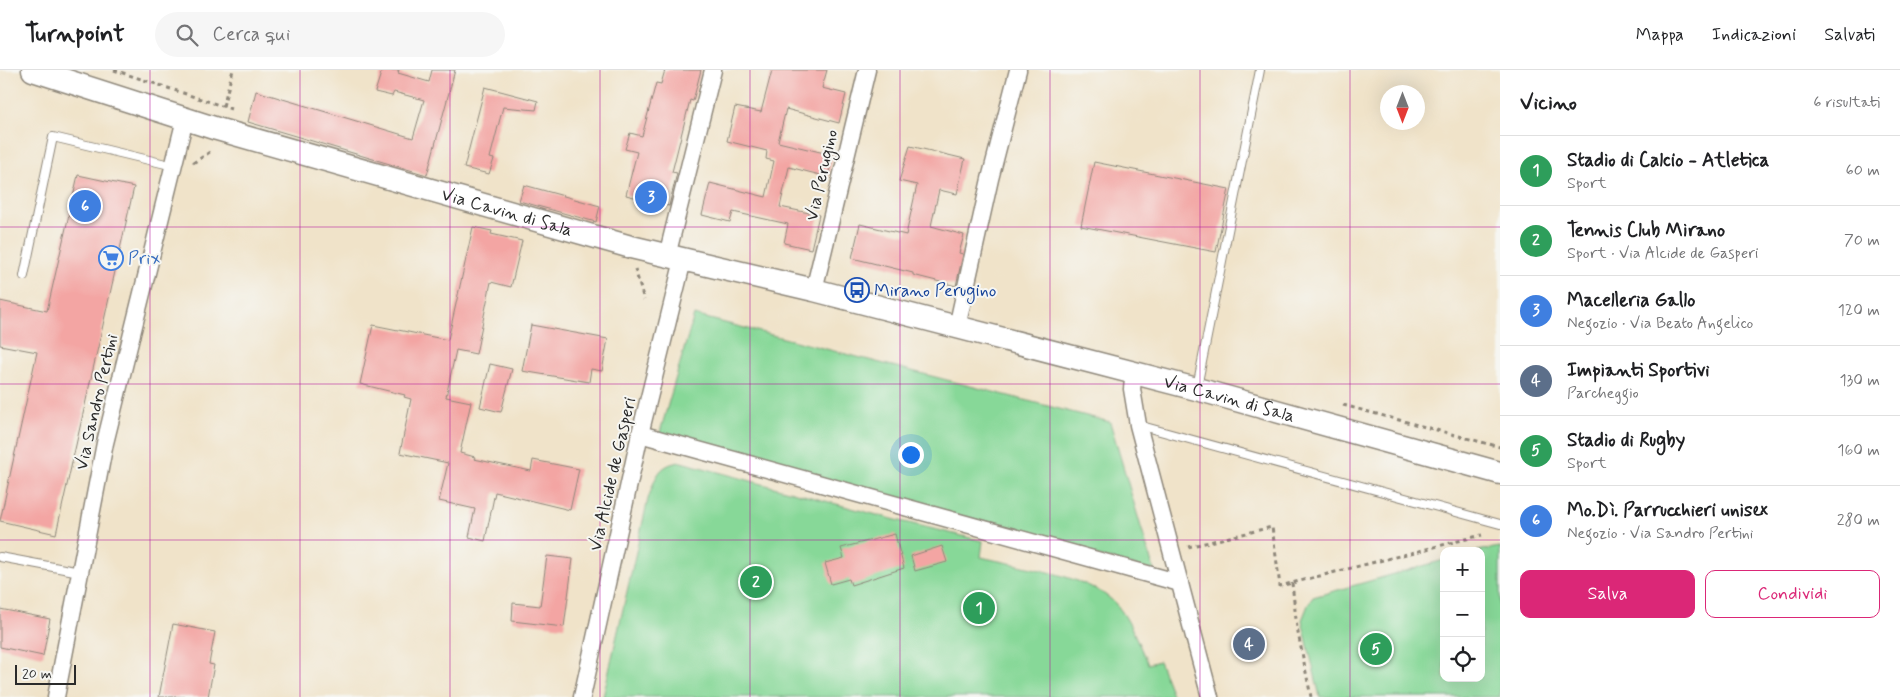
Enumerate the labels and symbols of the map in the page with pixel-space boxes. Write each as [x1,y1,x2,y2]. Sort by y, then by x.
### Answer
north arrow [1380,85,1425,130]
street label: Via Perugino [800,127,845,223]
pin: 3 [635,178,667,216]
street label: Via Cavin di Sala [439,183,575,243]
pin: 6 [69,187,101,225]
supermarket icon: Prix [98,245,124,271]
place label: Prix [128,247,160,271]
bus stop icon: Mirano Perugino [844,277,870,303]
place label: Mirano Perugino [874,279,996,304]
street label: Via Sandro Pertini [70,332,124,473]
street label: Via Cavin di Sala [1161,370,1298,429]
street label: Via Alcide de Gasperi [584,395,642,553]
your location [898,442,924,468]
pin: 2 [740,563,772,601]
pin: 1 [963,589,995,627]
pin: 4 [1233,625,1265,663]
pin: 5 [1360,630,1392,668]
scale bar [15,662,76,685]

